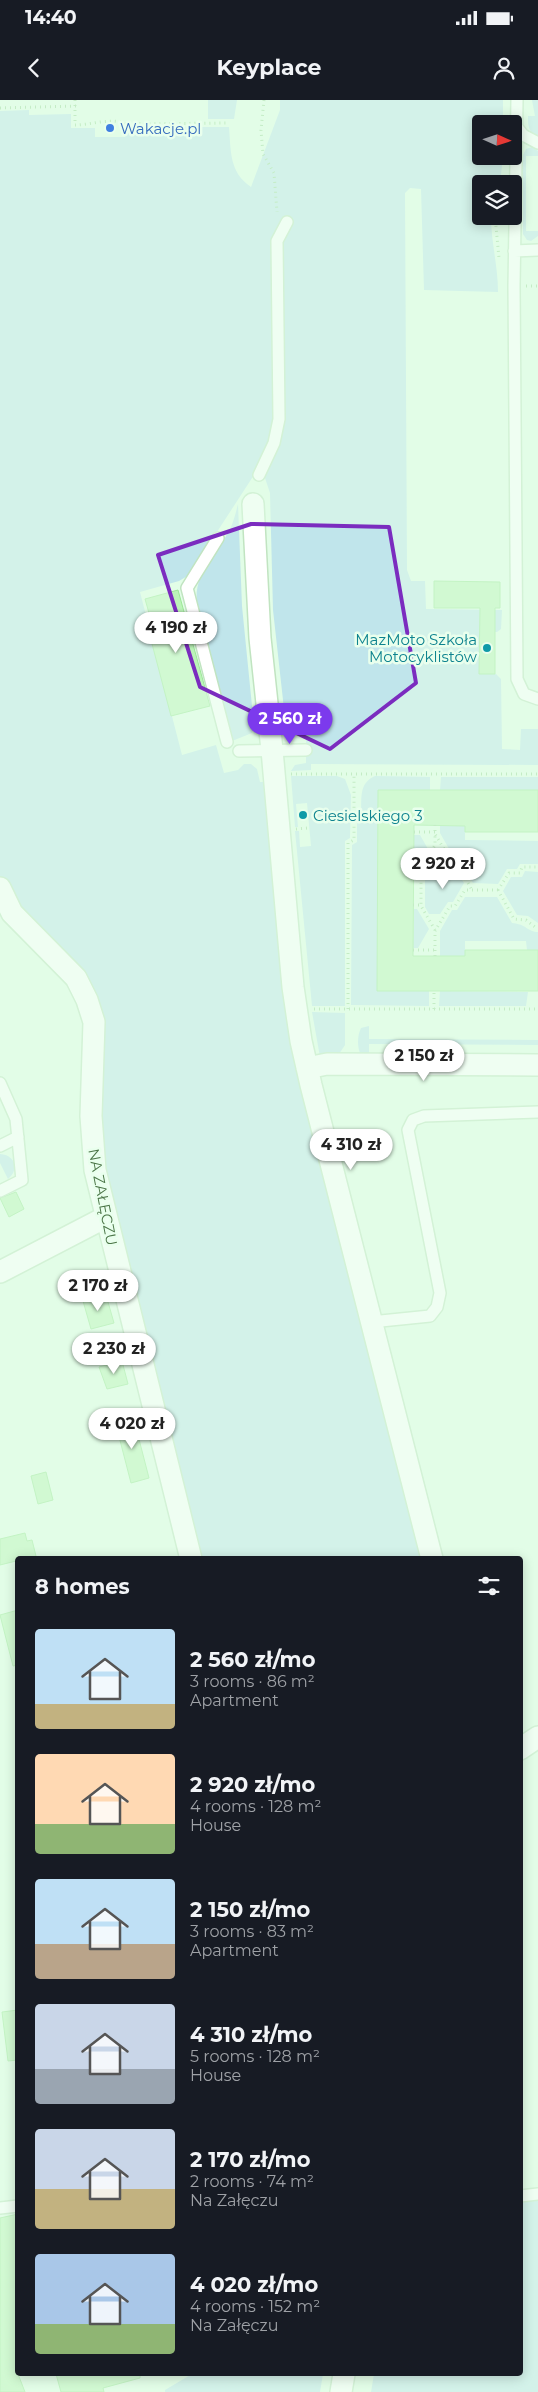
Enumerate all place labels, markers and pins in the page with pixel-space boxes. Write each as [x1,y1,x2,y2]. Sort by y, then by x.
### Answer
place label: Wakacje.pl [120,119,201,138]
marker: Wakacje.pl [104,122,116,134]
pin: 4 190 zł [124,612,228,654]
place label: MazMoto Szkoła Motocyklistów [355,630,478,666]
marker: MazMoto Szkoła Motocyklistów [481,642,493,654]
pin: 2 560 zł [238,702,342,745]
place label: Ciesielskiego 3 [313,806,423,825]
marker: Ciesielskiego 3 [297,809,309,821]
pin: 2 920 zł [391,848,495,890]
pin: 2 150 zł [372,1040,476,1082]
pin: 4 310 zł [299,1128,403,1171]
pin: 2 170 zł [46,1270,150,1312]
pin: 2 230 zł [62,1332,166,1375]
pin: 4 020 zł [80,1408,184,1450]

